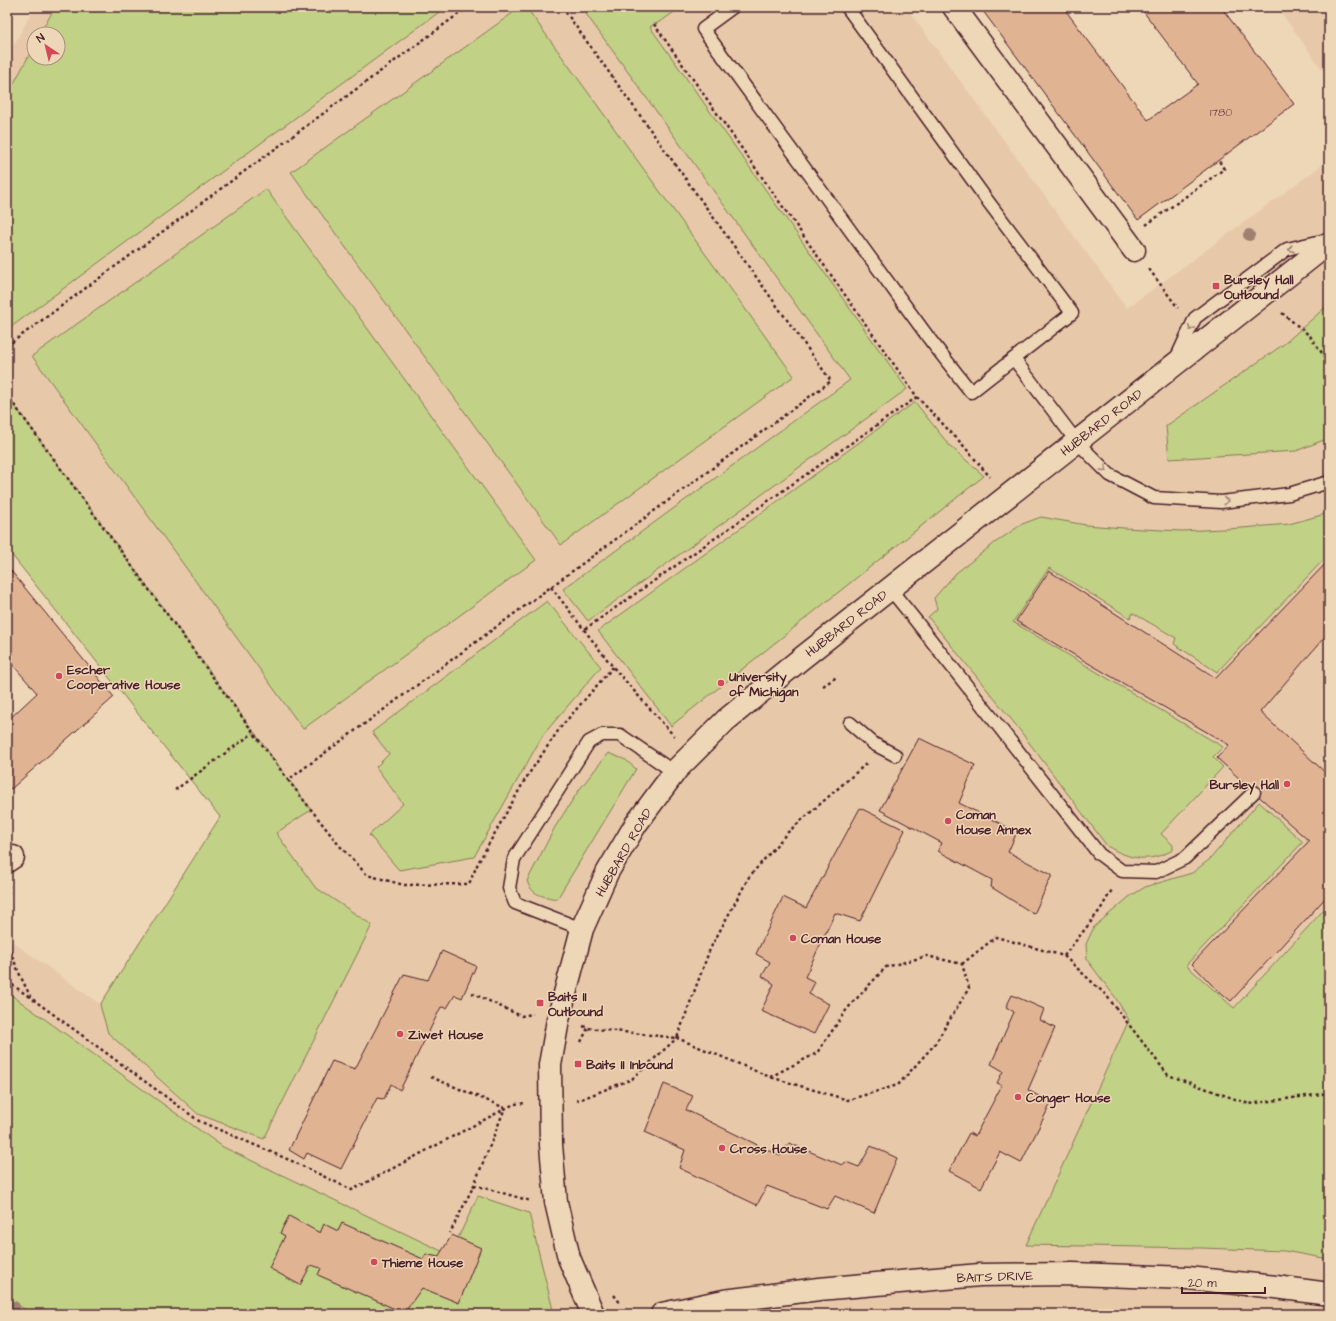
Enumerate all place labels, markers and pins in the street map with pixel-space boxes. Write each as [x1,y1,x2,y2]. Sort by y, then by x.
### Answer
place label: Bursley Hall Outbound [1224,271,1294,304]
marker: Bursley Hall Outbound [1211,281,1221,291]
place label: Escher Cooperative House [67,661,180,695]
place label: University of Michigan [728,668,799,703]
marker: Escher Cooperative House [54,671,64,681]
marker: University of Michigan [716,678,726,688]
place label: Bursley Hall [1209,776,1279,795]
marker: Bursley Hall [1282,779,1292,789]
place label: Coman House Annex [956,806,1032,839]
marker: Coman House Annex [943,816,953,826]
place label: Coman House [801,930,881,948]
marker: Coman House [788,933,798,943]
place label: Baits II Outbound [548,988,603,1021]
marker: Baits II Outbound [535,998,545,1008]
place label: Ziwet House [408,1026,484,1044]
marker: Ziwet House [395,1029,405,1039]
place label: Baits II Inbound [586,1056,673,1074]
marker: Baits II Inbound [573,1059,583,1069]
place label: Conger House [1026,1089,1110,1109]
marker: Conger House [1013,1092,1023,1102]
place label: Cross House [730,1140,807,1158]
marker: Cross House [717,1143,727,1153]
place label: Thieme House [381,1254,463,1272]
marker: Thieme House [369,1257,379,1267]

